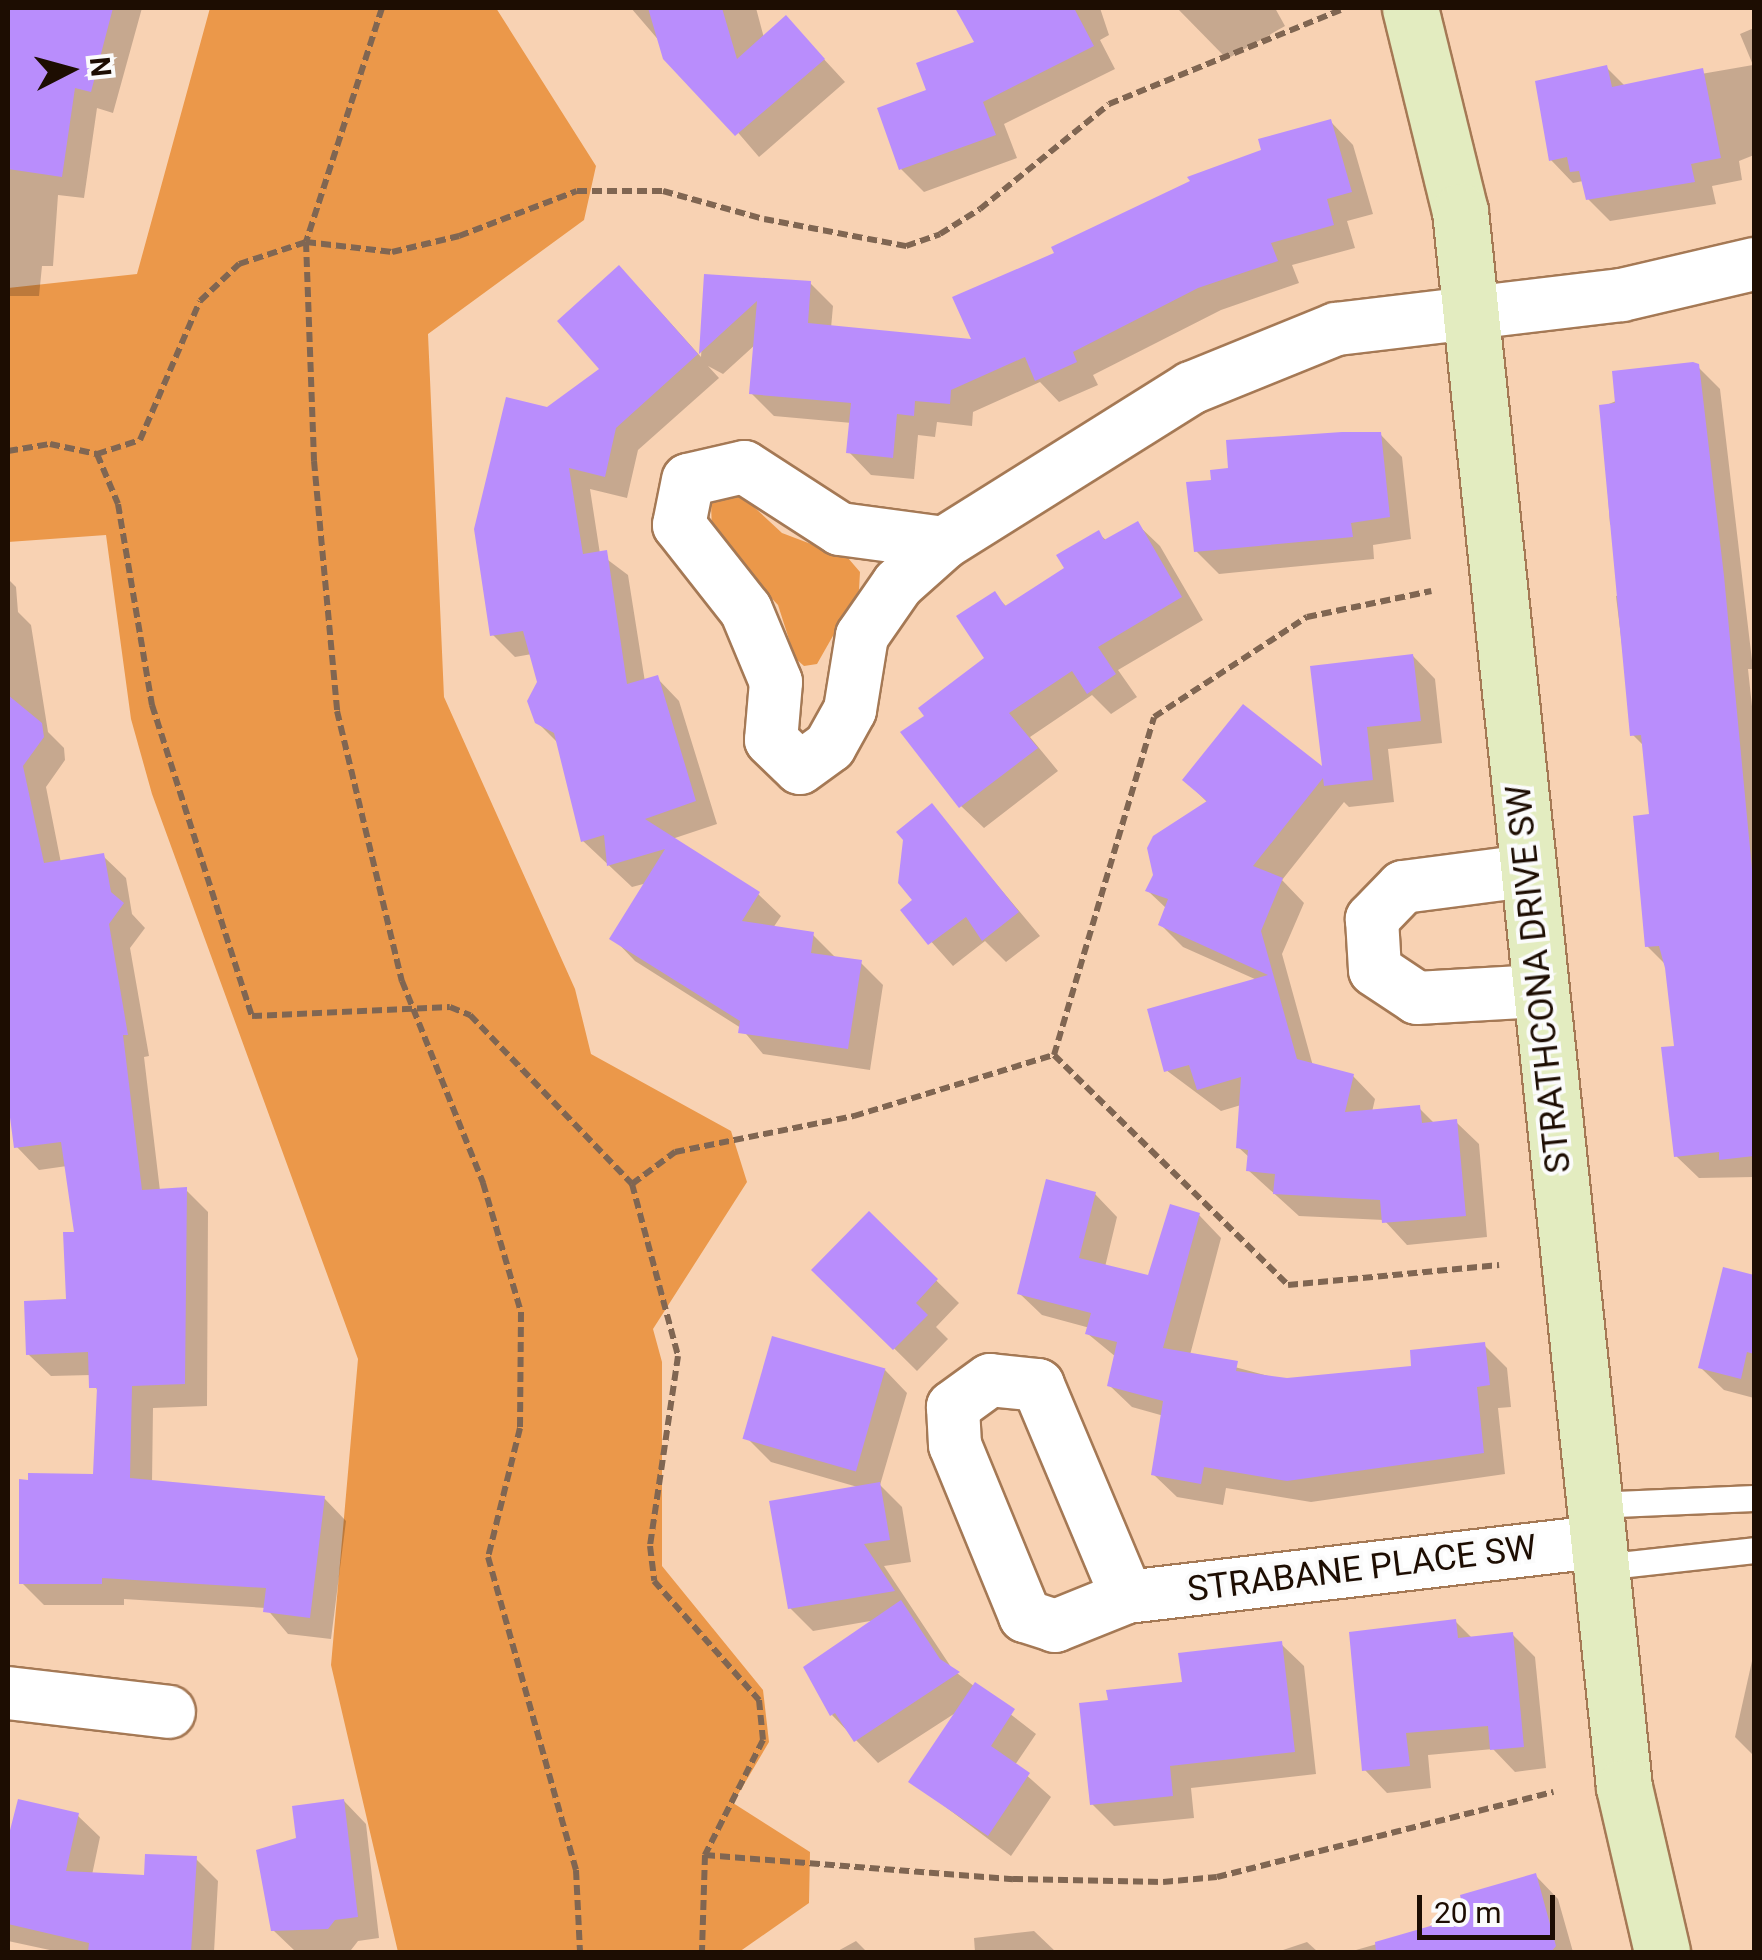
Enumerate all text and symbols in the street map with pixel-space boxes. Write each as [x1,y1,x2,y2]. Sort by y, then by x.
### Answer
north arrow [20,20,120,120]
text: N [83,55,118,78]
street label: STRATHCONA DRIVE SW [1498,783,1580,1175]
street label: STRABANE PLACE SW [1185,1527,1539,1611]
scale bar [1422,1875,1560,1937]
text: 20 m [1434,1895,1501,1930]

